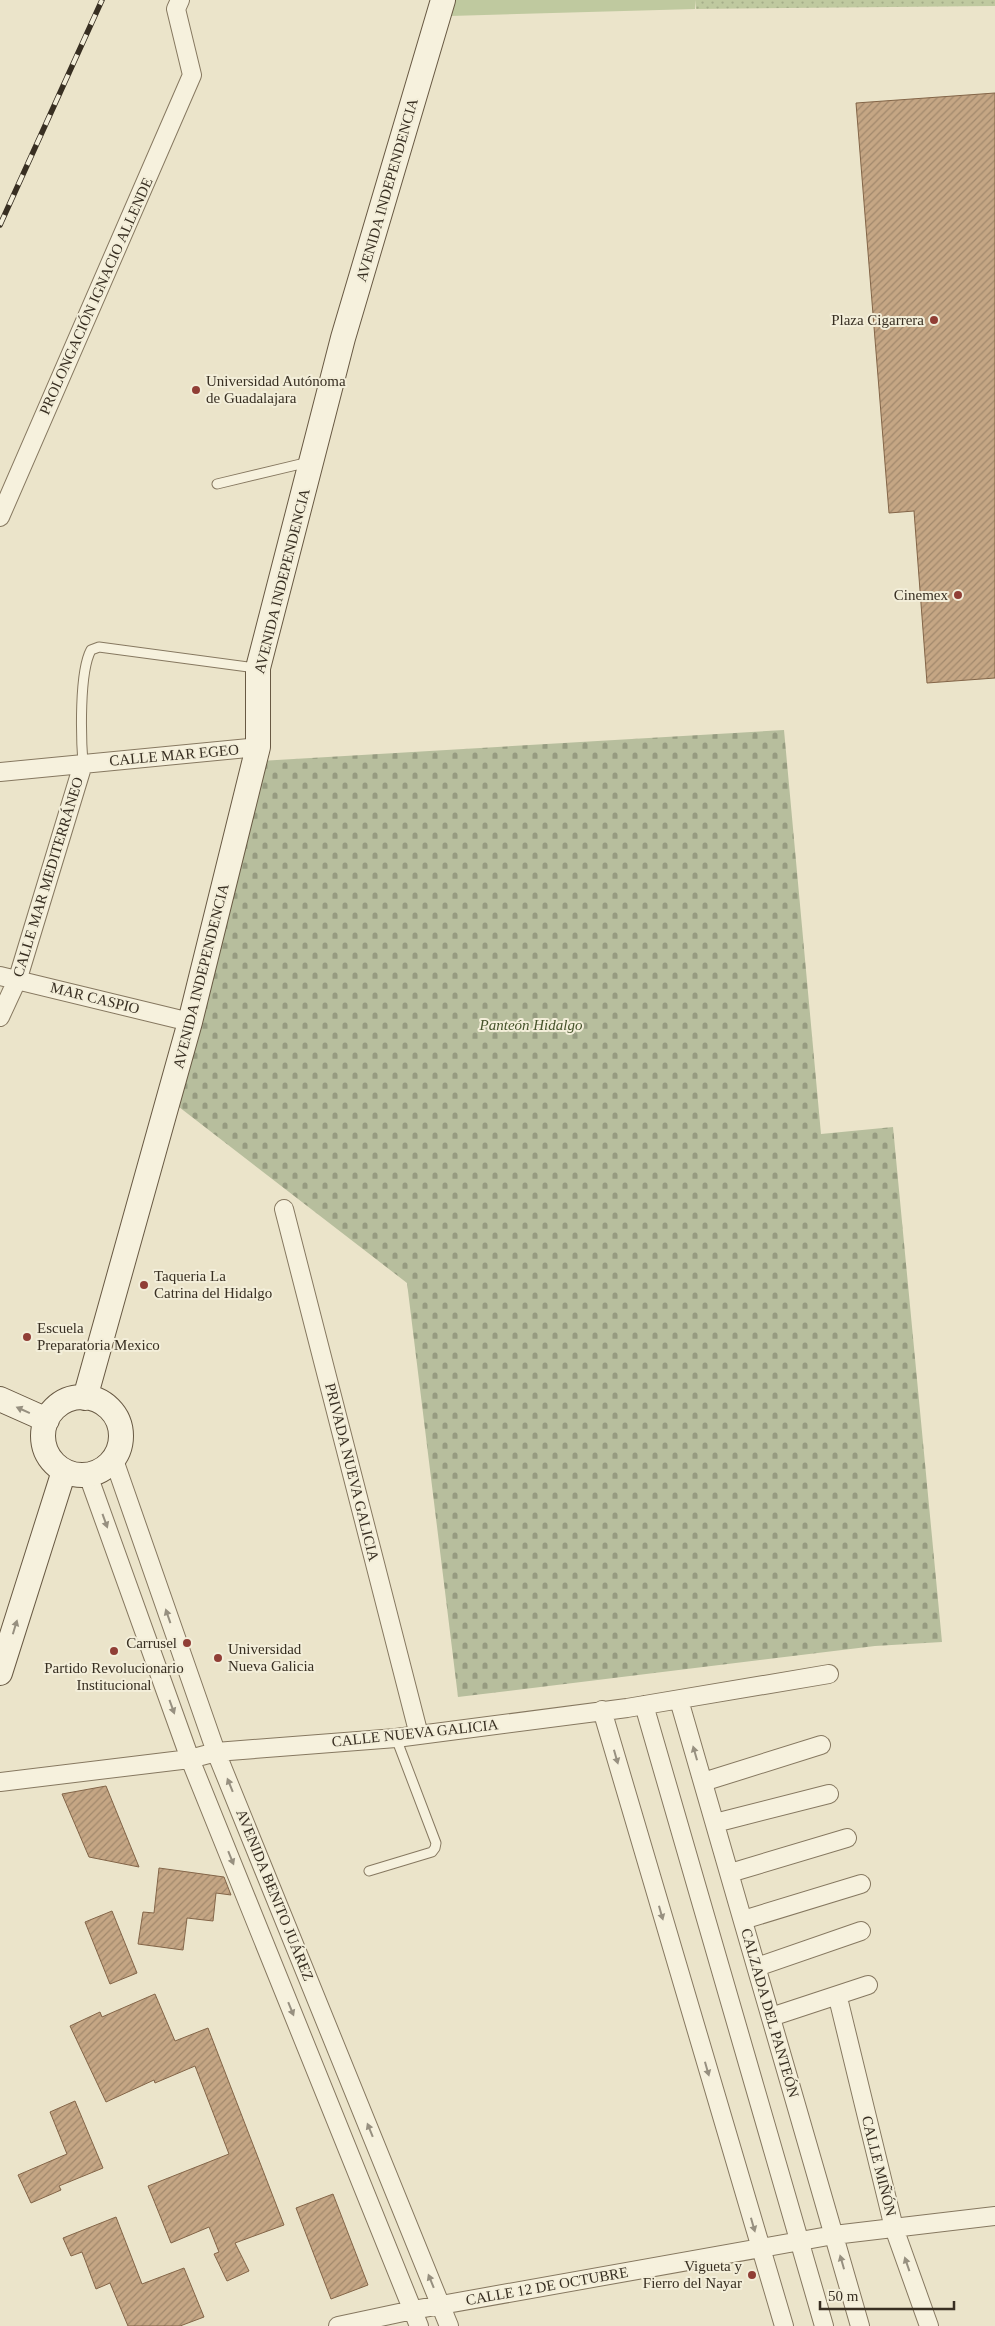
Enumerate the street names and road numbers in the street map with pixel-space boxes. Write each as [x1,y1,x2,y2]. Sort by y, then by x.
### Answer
street label: AVENIDA INDEPENDENCIA [353,96,421,284]
street label: PROLONGACIÓN IGNACIO ALLENDE [36,175,156,417]
street label: AVENIDA INDEPENDENCIA [251,487,313,675]
street label: CALLE MAR EGEO [109,741,240,769]
street label: CALLE MAR MEDITERRÁNEO [10,775,86,979]
street label: AVENIDA INDEPENDENCIA [170,882,232,1070]
street label: MAR CASPIO [49,979,141,1017]
street label: PRIVADA NUEVA GALICIA [322,1381,382,1563]
street label: CALLE NUEVA GALICIA [331,1716,499,1750]
street label: AVENIDA BENITO JUÁREZ [233,1807,317,1983]
street label: CALZADA DEL PANTEÓN [738,1926,802,2100]
street label: CALLE MIÑÓN [859,2114,899,2218]
street label: CALLE 12 DE OCTUBRE [465,2264,629,2308]

